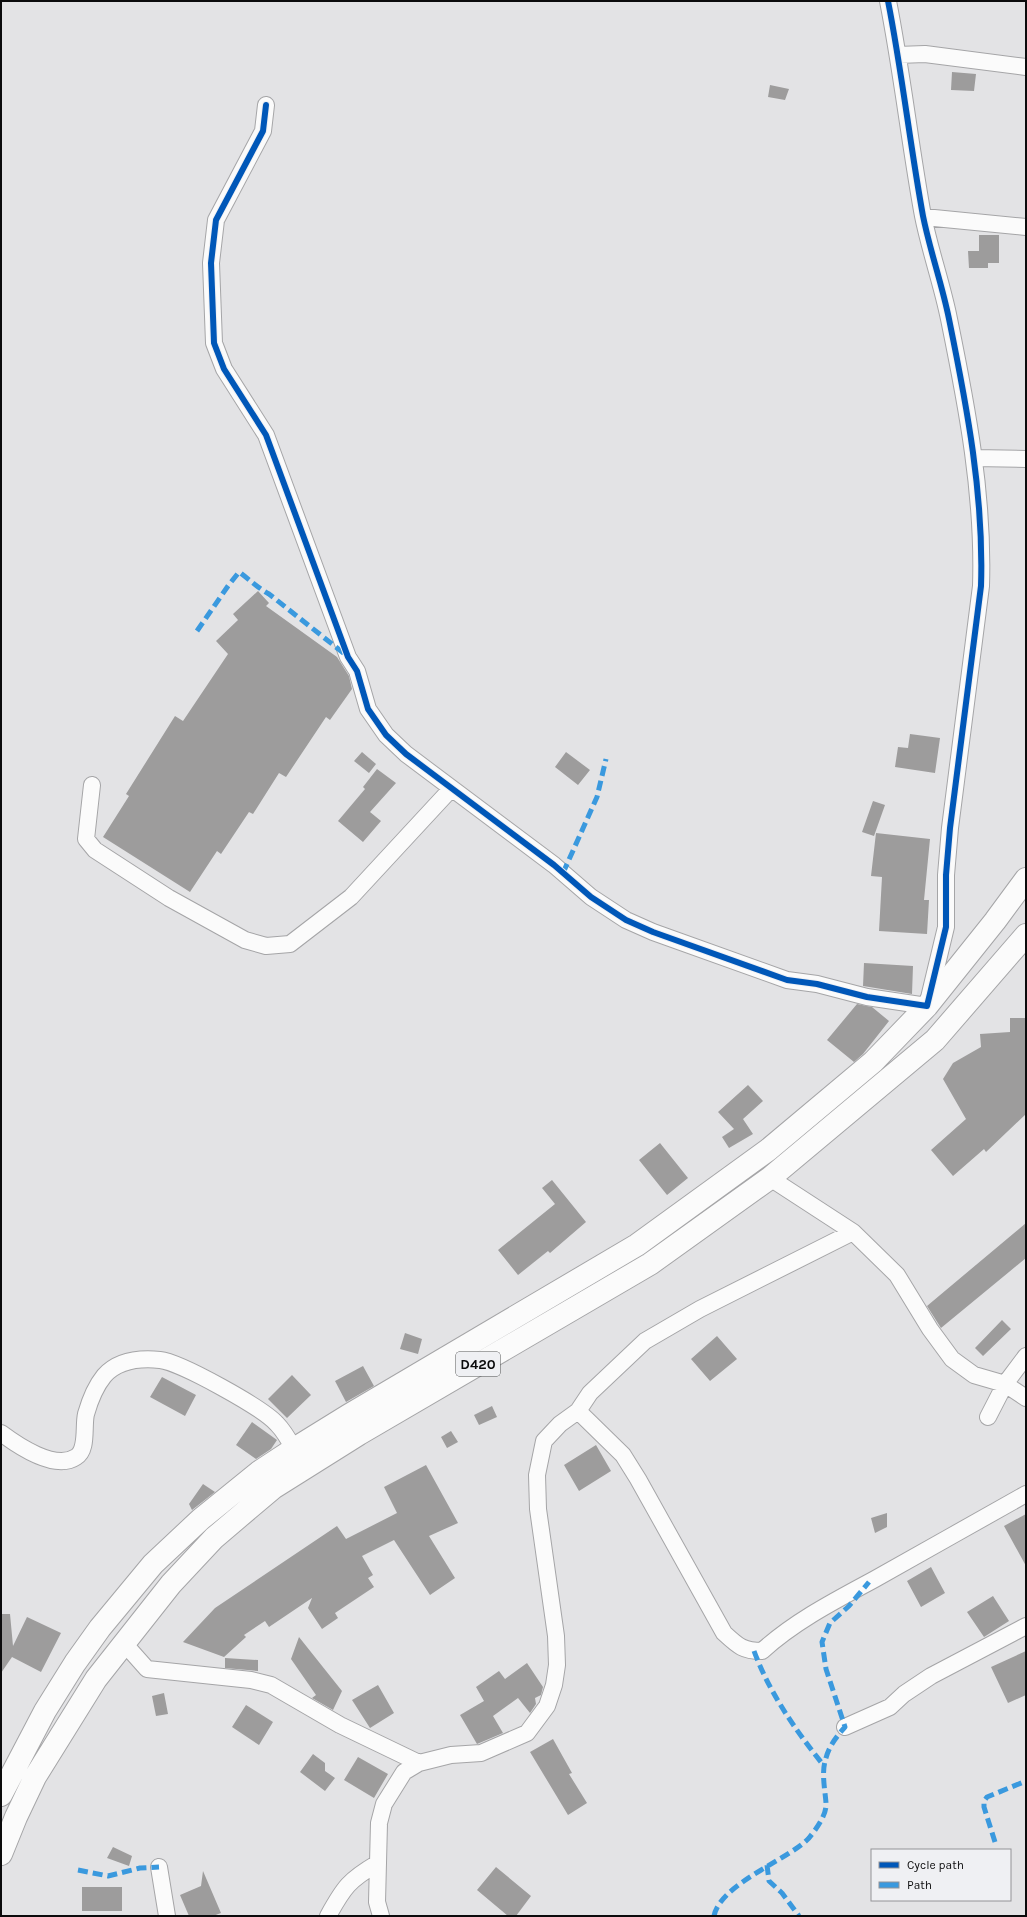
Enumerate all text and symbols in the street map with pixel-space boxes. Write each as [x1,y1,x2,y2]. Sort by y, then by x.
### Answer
road number: D420 [456,1352,500,1376]
legend [871,1849,1011,1901]
text: Cycle path [907,1858,964,1872]
text: Path [907,1878,932,1892]

